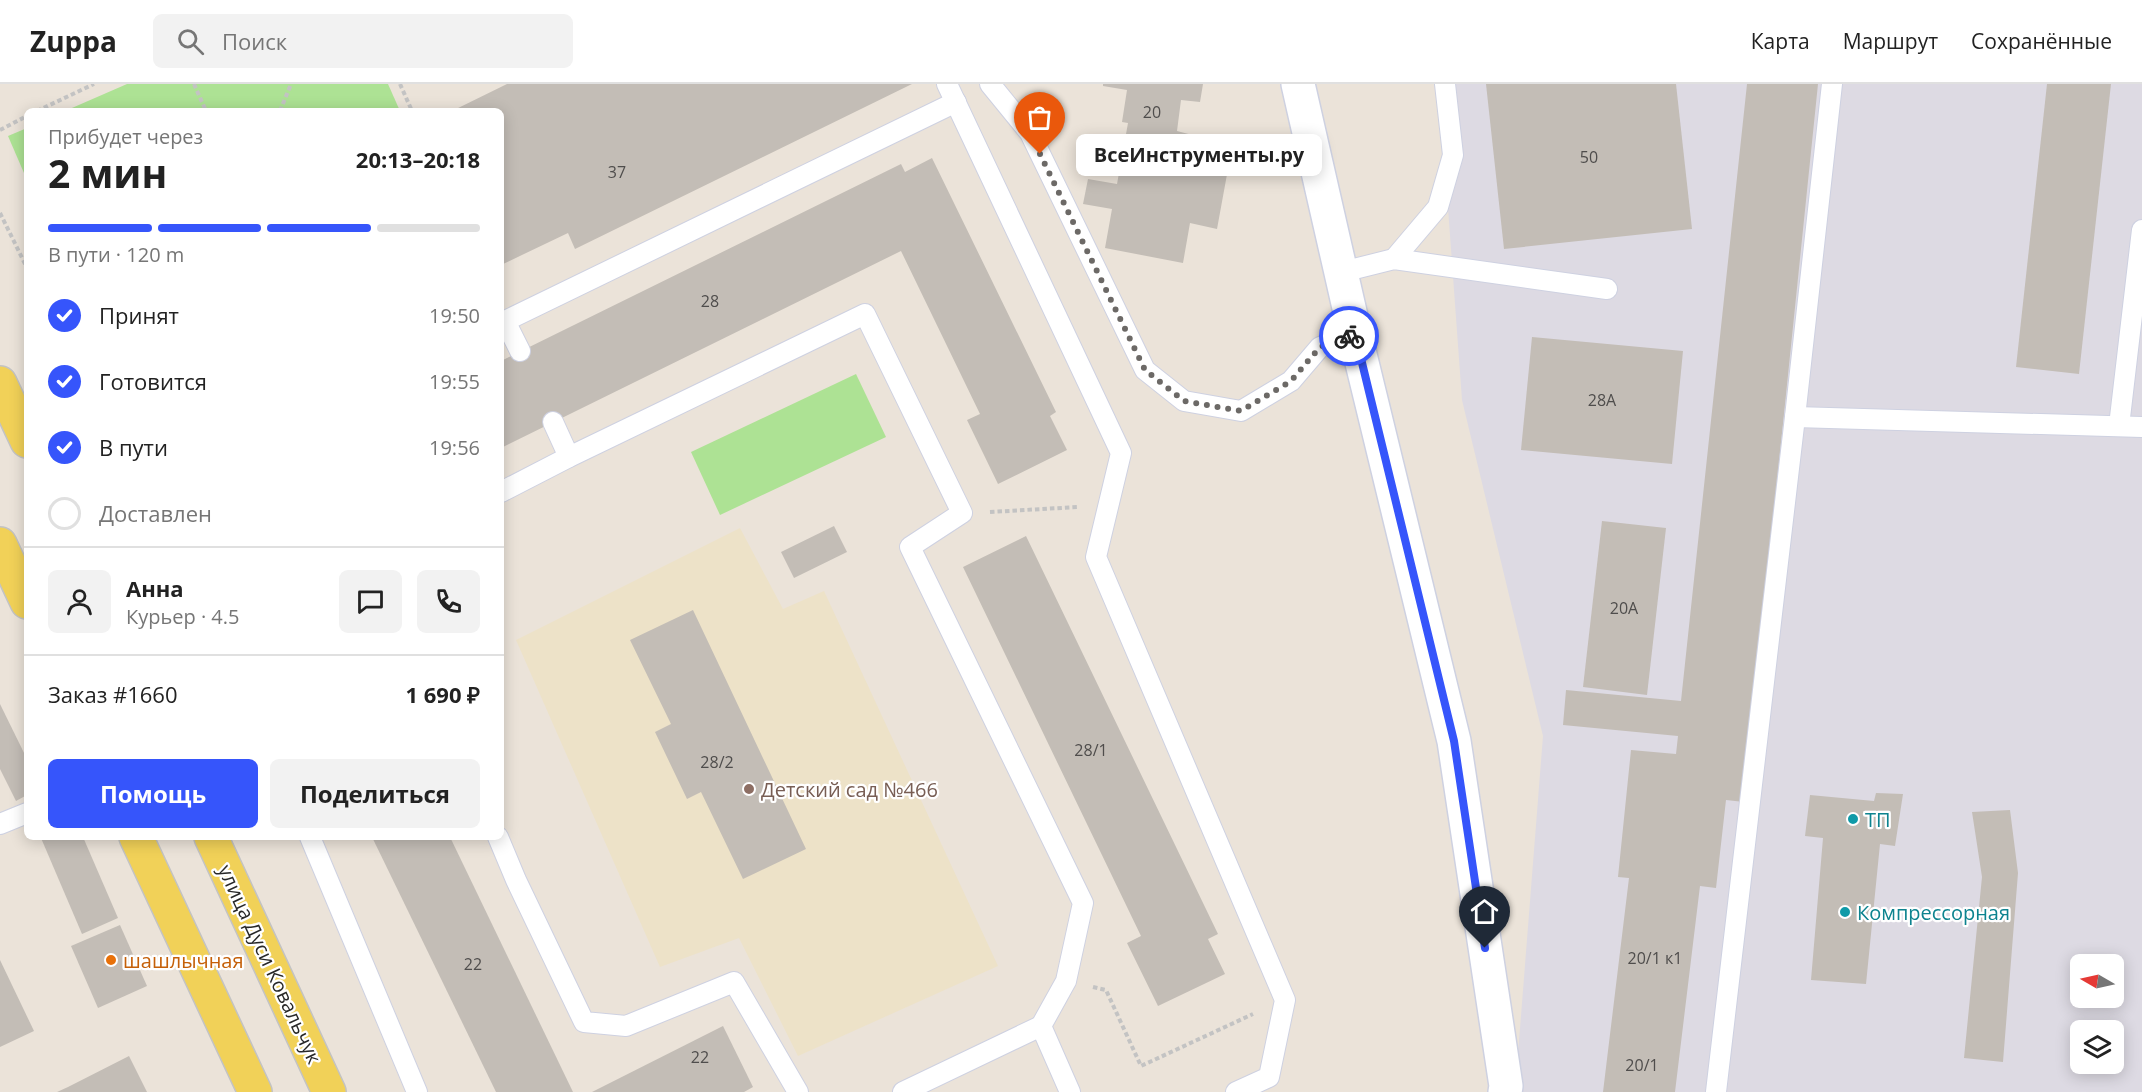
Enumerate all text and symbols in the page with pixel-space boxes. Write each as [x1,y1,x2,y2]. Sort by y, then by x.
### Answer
search box [153,14,573,68]
text: Zuppa [30,22,117,60]
icon: search [174,25,207,58]
text: Поиск [222,26,287,56]
text: Карта [1751,27,1810,55]
text: Маршрут [1843,27,1938,55]
text: Сохранённые [1971,27,2112,55]
pin [1014,92,1065,154]
icon: bag [1023,101,1056,134]
house number: 20 [1143,101,1161,123]
text: Прибудет через [48,123,203,150]
callout: ВсеИнструменты.ру [1076,133,1322,175]
text: ВсеИнструменты.ру [1094,141,1304,168]
text: 20:13–20:18 [356,144,480,174]
text: 2 мин [48,146,167,199]
house number: 50 [1580,146,1598,168]
house number: 37 [608,161,626,183]
text: В пути · 120 m [48,241,184,268]
house number: 28 [701,290,719,312]
icon: check [48,299,81,332]
text: Принят [99,300,179,330]
text: 19:50 [429,302,480,329]
courier [1319,306,1379,366]
icon: bike [1333,320,1366,353]
icon: check [48,365,81,398]
text: Готовится [99,366,207,396]
text: 19:55 [429,368,480,395]
house number: 28А [1588,389,1617,411]
icon: check [48,431,81,464]
text: В пути [99,432,168,462]
text: 19:56 [429,434,480,461]
text: Доставлен [99,498,212,528]
button: person [48,570,111,633]
button: chat [339,570,402,633]
button: phone [417,570,480,633]
text: Анна [126,573,184,603]
house number: 20А [1610,597,1639,619]
text: Курьер · 4.5 [126,603,240,630]
text: Заказ #1660 [48,679,178,709]
text: 1 690 ₽ [405,679,480,709]
house number: 28/1 [1074,739,1108,761]
house number: 28/2 [700,751,734,773]
button: Помощь [48,759,258,828]
button: Поделиться [270,759,480,828]
place label: Детский сад №466 [761,776,938,803]
marker: Детский сад №466 [742,782,756,796]
place label: ТП [1865,806,1891,833]
marker: ТП [1846,812,1860,826]
street label: улица Дуси Ковальчук [212,860,328,1069]
pin [1459,886,1510,948]
icon: home [1468,895,1501,928]
place label: Компрессорная [1857,899,2010,926]
marker: Компрессорная [1838,905,1852,919]
place label: шашлычная [123,947,244,974]
house number: 20/1 к1 [1628,947,1682,969]
marker: шашлычная [104,953,118,967]
house number: 22 [464,953,482,975]
north arrow [2070,954,2124,1008]
map controls [2070,954,2124,1074]
button: layers [2070,1020,2124,1074]
house number: 22 [691,1046,709,1068]
house number: 20/1 [1625,1054,1659,1076]

